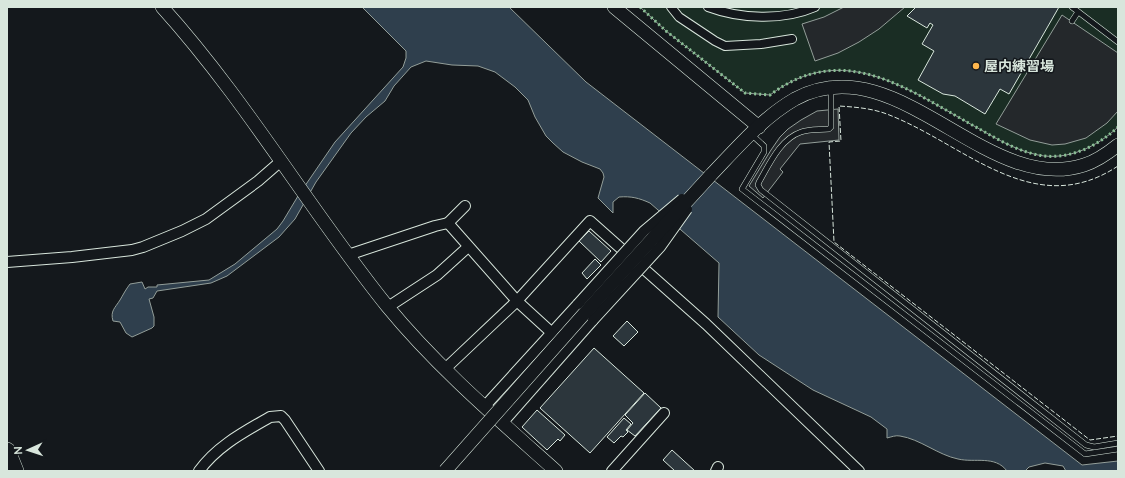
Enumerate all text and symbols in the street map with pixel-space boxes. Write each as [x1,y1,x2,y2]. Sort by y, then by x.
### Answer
place label: 屋内練習場 [984,57,1054,74]
marker: 屋内練習場 [971,61,981,71]
north arrow [8,430,48,470]
text: N [11,446,24,455]

